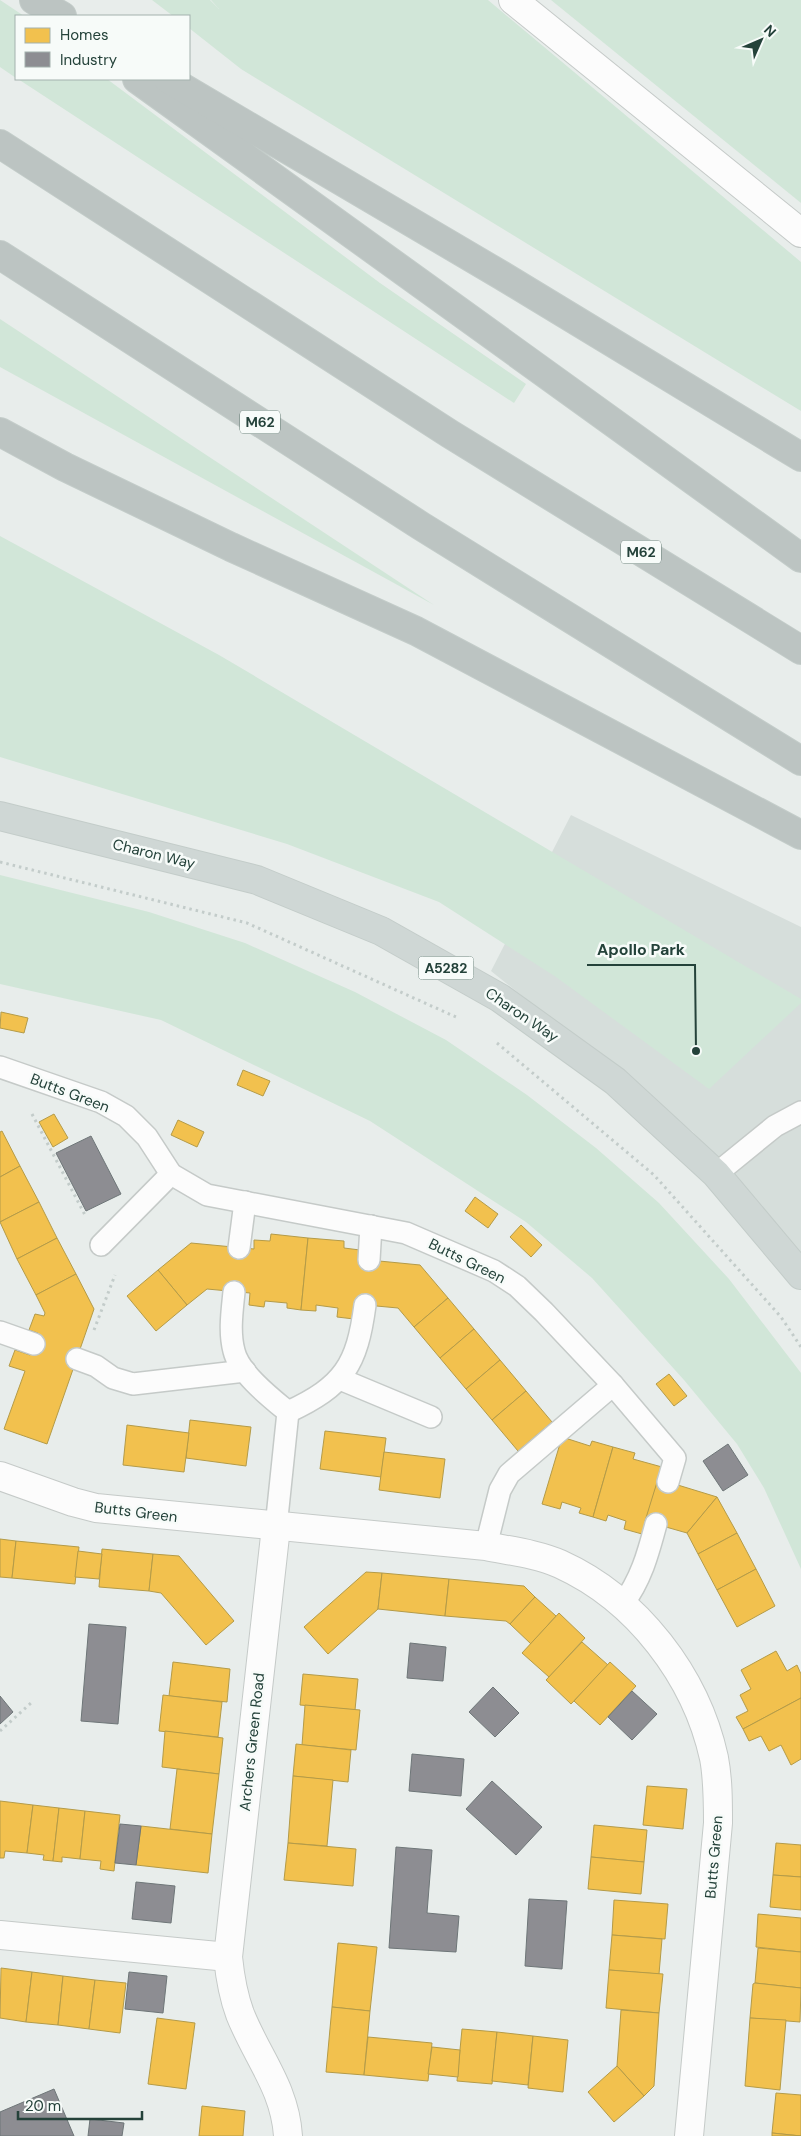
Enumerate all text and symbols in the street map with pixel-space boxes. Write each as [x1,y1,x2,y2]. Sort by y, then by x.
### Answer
legend [15,15,190,80]
north arrow [736,15,786,65]
text: N [760,21,780,41]
text: Homes [60,25,109,45]
text: Industry [60,50,118,70]
road number: M62 [240,411,280,434]
road number: M62 [621,540,661,564]
street label: Charon Way [111,834,198,874]
callout: Apollo Park [587,934,695,965]
text: Apollo Park [597,939,686,960]
road number: A5282 [418,956,474,980]
street label: Charon Way [481,983,563,1047]
street label: Butts Green [28,1069,112,1117]
street label: Butts Green [425,1234,509,1288]
street label: Butts Green [93,1497,179,1527]
street label: Archers Green Road [235,1672,269,1812]
street label: Butts Green [700,1815,728,1899]
scale bar [18,2088,141,2120]
text: 20 m [25,2096,61,2116]

